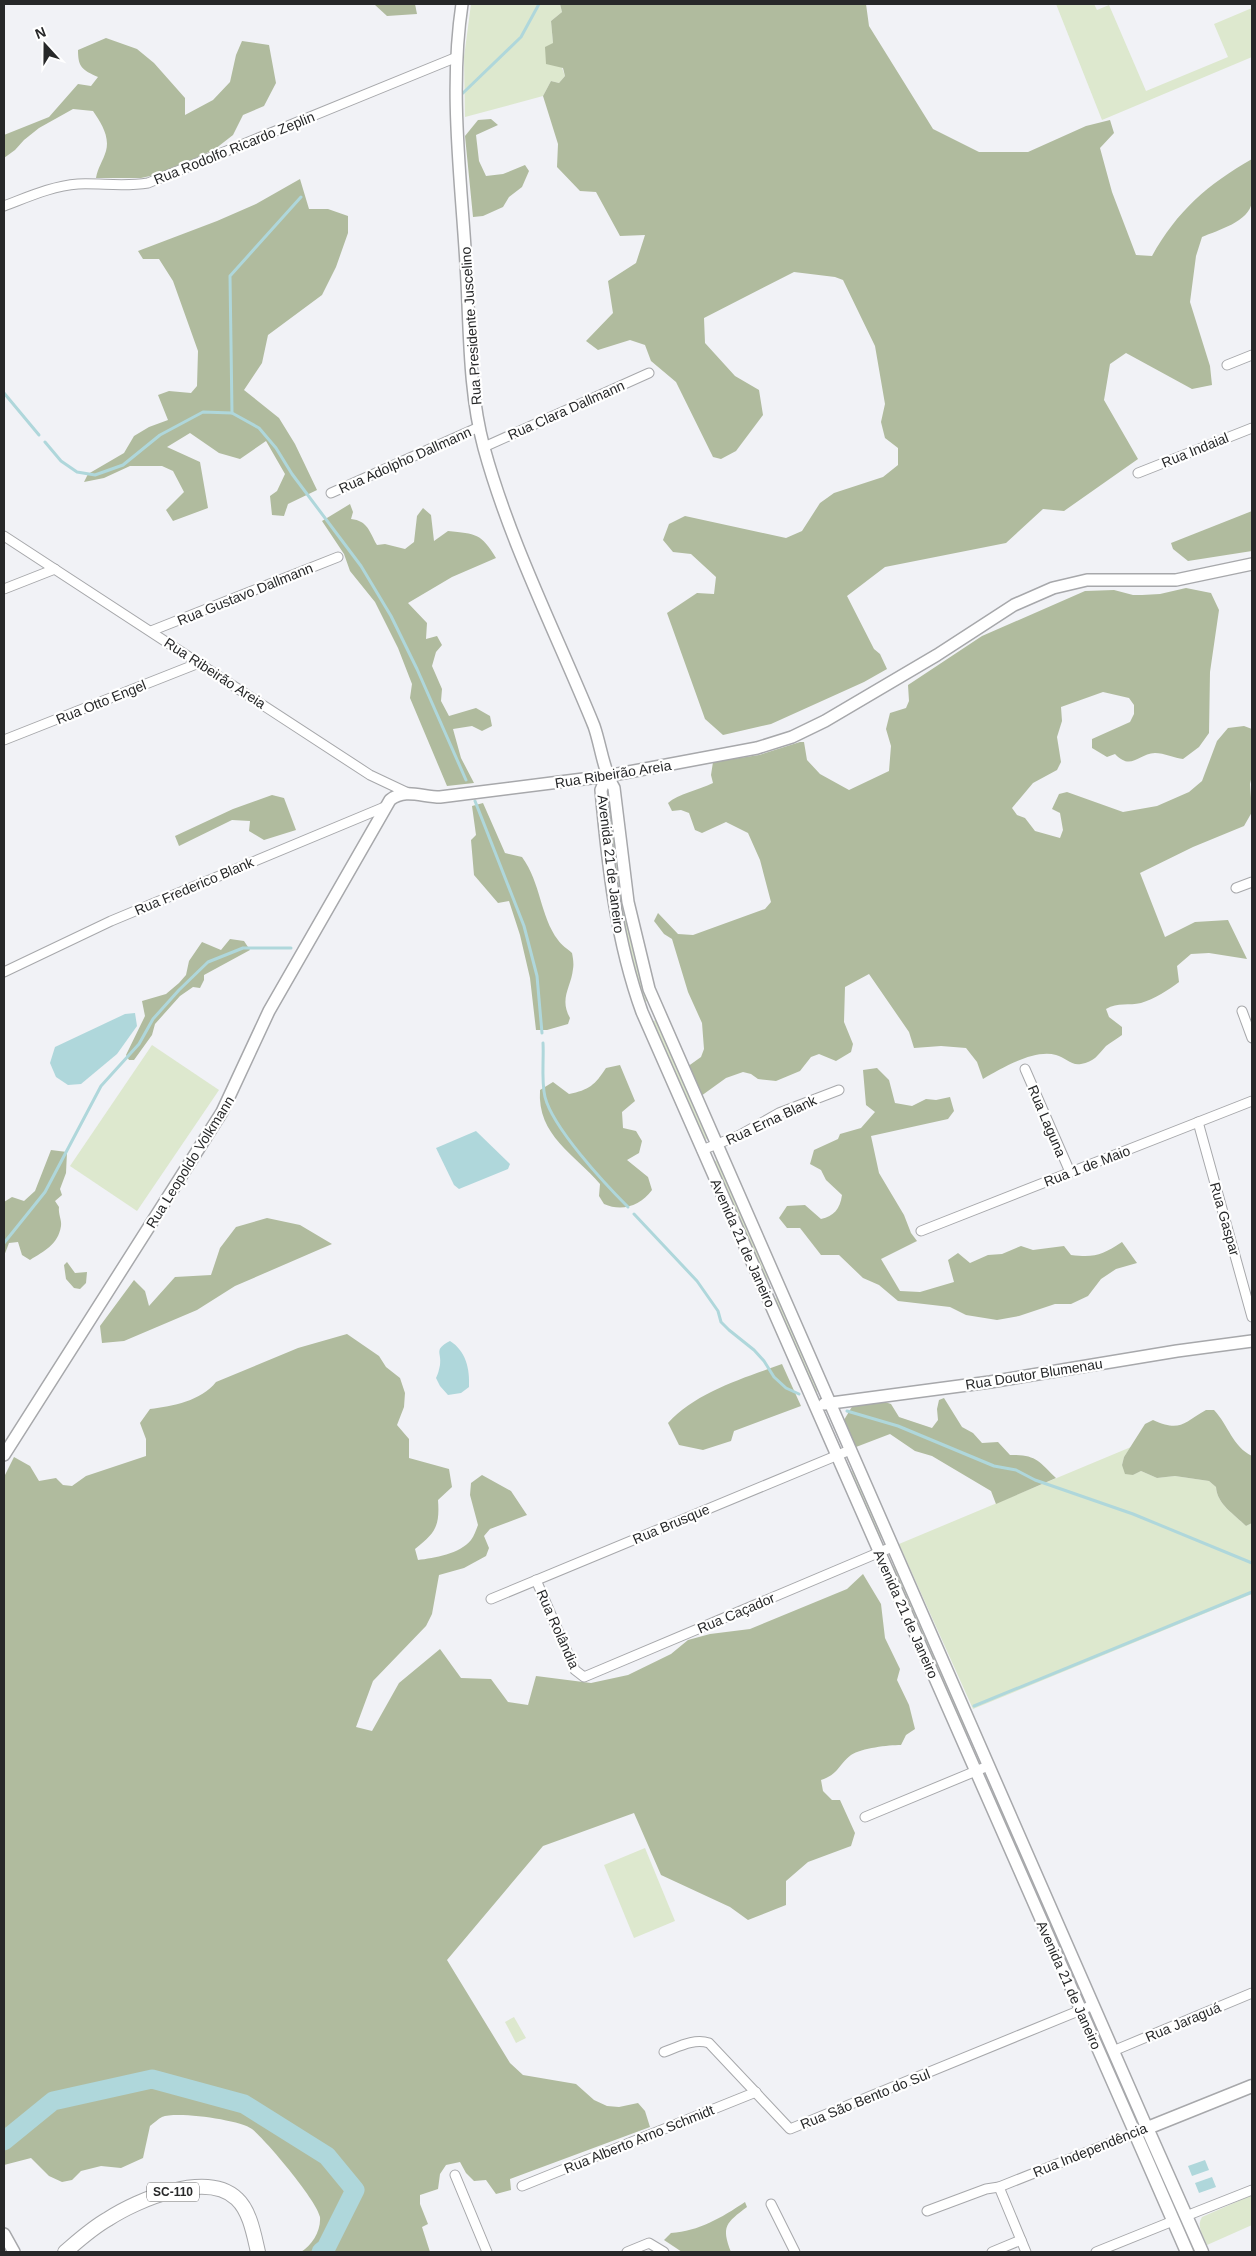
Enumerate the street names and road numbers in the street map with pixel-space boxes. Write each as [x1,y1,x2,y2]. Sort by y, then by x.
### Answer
street label: Rua Rodolfo Ricardo Zeplin [151,108,317,188]
street label: Rua Presidente Juscelino [457,246,485,406]
street label: Rua Clara Dallmann [505,377,627,443]
street label: Rua Adolpho Dallmann [336,424,474,496]
street label: Rua Indaial [1159,429,1231,471]
street label: Rua Gustavo Dallmann [175,559,315,629]
street label: Rua Ribeirão Areia [161,634,269,712]
street label: Rua Otto Engel [54,677,148,727]
street label: Rua Ribeirão Areia [554,757,672,791]
street label: Avenida 21 de Janeiro [595,794,627,934]
street label: Rua Frederico Blank [132,853,257,918]
street label: Rua Laguna [1025,1083,1069,1159]
street label: Rua Erna Blank [723,1092,820,1148]
street label: Rua Leopoldo Volkmann [143,1093,237,1231]
street label: Rua 1 de Maio [1042,1142,1133,1190]
street label: Avenida 21 de Janeiro [707,1176,779,1310]
street label: Rua Gaspar [1207,1181,1243,1258]
street label: Rua Doutor Blumenau [964,1355,1104,1393]
street label: Rua Brusque [630,1501,712,1547]
street label: Avenida 21 de Janeiro [870,1547,942,1681]
street label: Rua Rolândia [533,1587,583,1671]
street label: Rua Caçador [695,1589,777,1636]
street label: Avenida 21 de Janeiro [1033,1918,1105,2052]
street label: Rua Jaraguá [1143,1999,1223,2045]
street label: Rua São Bento do Sul [798,2066,932,2132]
street label: Rua Alberto Arno Schmidt [562,2102,716,2176]
street label: Rua Independência [1031,2120,1149,2180]
road number: SC-110 [147,2182,199,2202]

